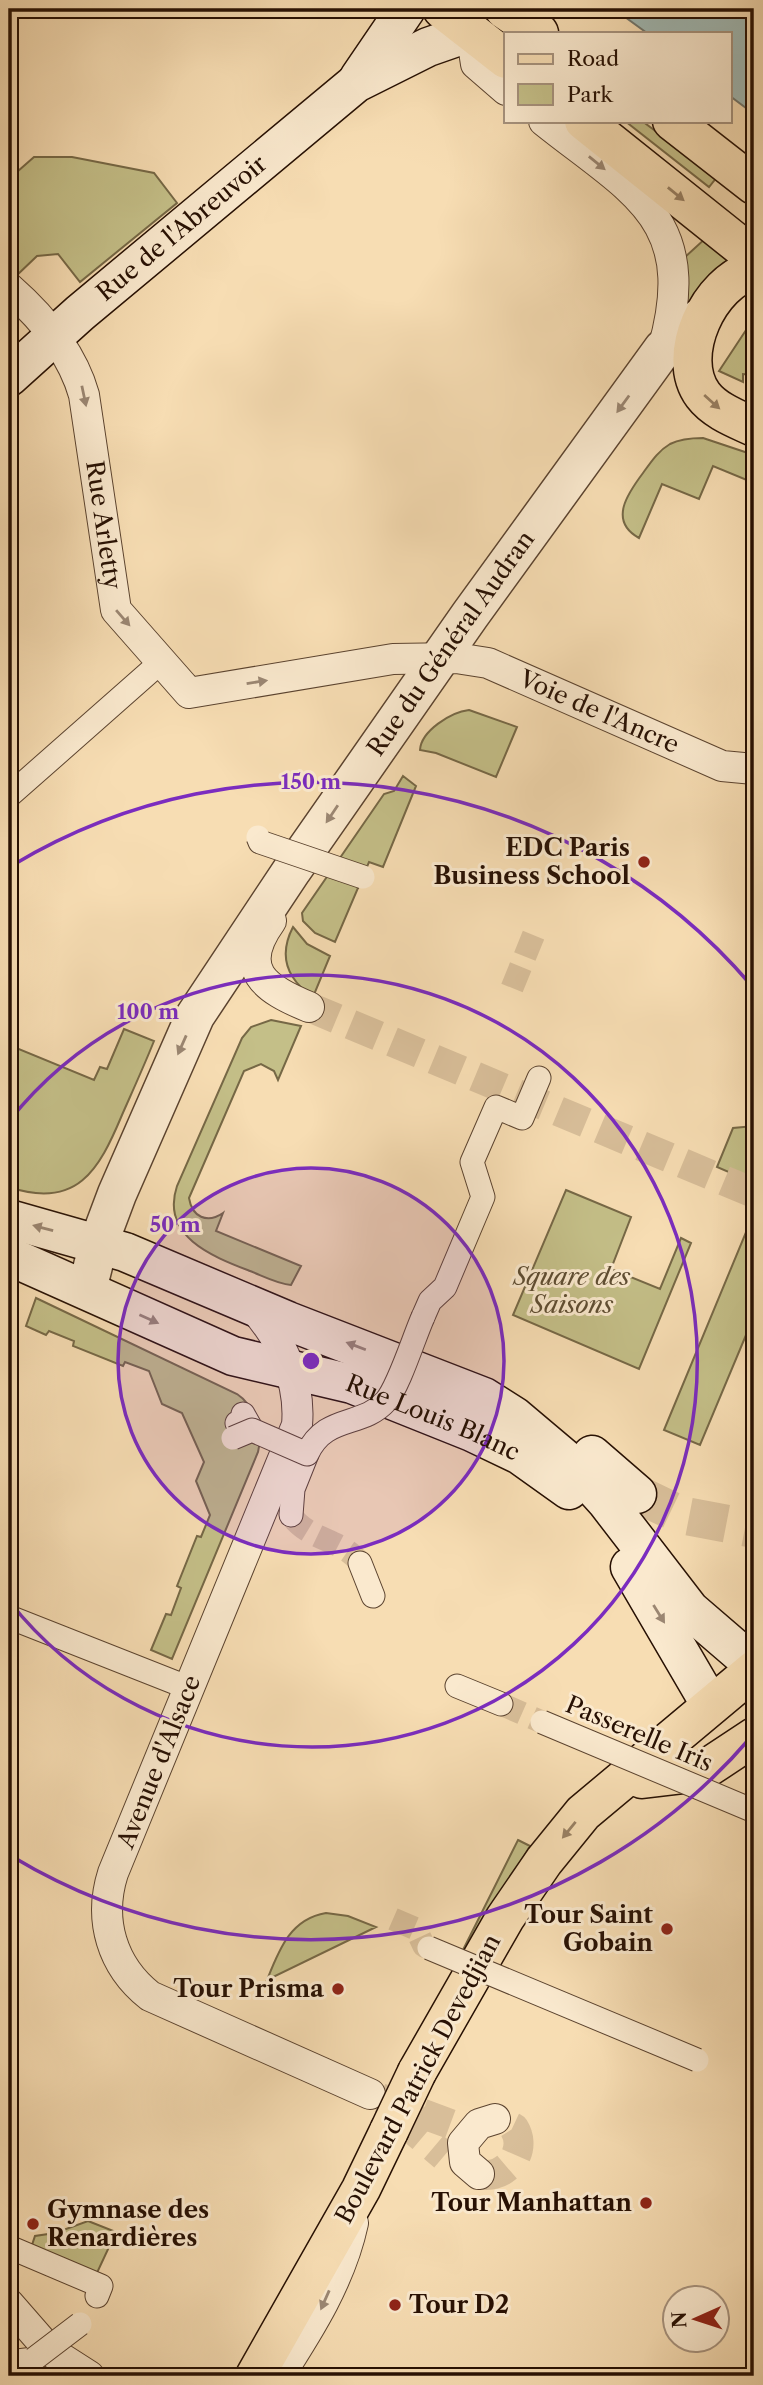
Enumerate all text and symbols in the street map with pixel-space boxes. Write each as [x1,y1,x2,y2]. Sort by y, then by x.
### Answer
legend [504,32,732,122]
text: Road [567,46,619,71]
text: Park [567,82,613,107]
street label: Rue de l'Abreuvoir [91,149,272,307]
one-way arrow [588,156,606,170]
one-way arrow [667,186,685,201]
one-way arrow [78,385,89,407]
one-way arrow [703,394,721,410]
one-way arrow [616,395,630,413]
street label: Rue Arletty [80,459,128,592]
street label: Rue du Général Audran [361,525,540,762]
one-way arrow [116,609,131,627]
street label: Voie de l'Ancre [514,663,683,759]
one-way arrow [246,676,268,687]
text: 150 m [281,769,341,794]
one-way arrow [325,805,339,823]
place label: EDC Paris Business School [433,833,630,890]
marker: EDC Paris Business School [636,854,652,870]
text: 100 m [117,999,179,1024]
one-way arrow [176,1035,187,1056]
text: 50 m [149,1212,201,1237]
one-way arrow [32,1222,54,1233]
park label: Square des Saisons [512,1262,631,1319]
one-way arrow [139,1313,159,1325]
one-way arrow [345,1341,366,1352]
centre of rings [299,1349,323,1373]
street label: Rue Louis Blanc [342,1368,525,1467]
one-way arrow [652,1605,665,1624]
street label: Avenue d'Alsace [110,1671,206,1854]
street label: Passerelle Iris [561,1690,717,1778]
one-way arrow [562,1821,577,1838]
place label: Tour Saint Gobain [524,1900,654,1957]
marker: Tour Saint Gobain [659,1921,675,1937]
street label: Boulevard Patrick Devedjian [329,1929,506,2228]
place label: Tour Prisma [173,1974,325,2003]
marker: Tour Prisma [330,1981,346,1997]
place label: Tour Manhattan [431,2188,633,2217]
place label: Gymnase des Renardières [47,2195,209,2252]
marker: Tour Manhattan [638,2195,654,2211]
marker: Gymnase des Renardières [25,2216,41,2232]
north arrow [662,2284,732,2354]
one-way arrow [319,2289,330,2310]
place label: Tour D2 [409,2290,509,2319]
marker: Tour D2 [387,2297,403,2313]
text: N [668,2311,691,2329]

